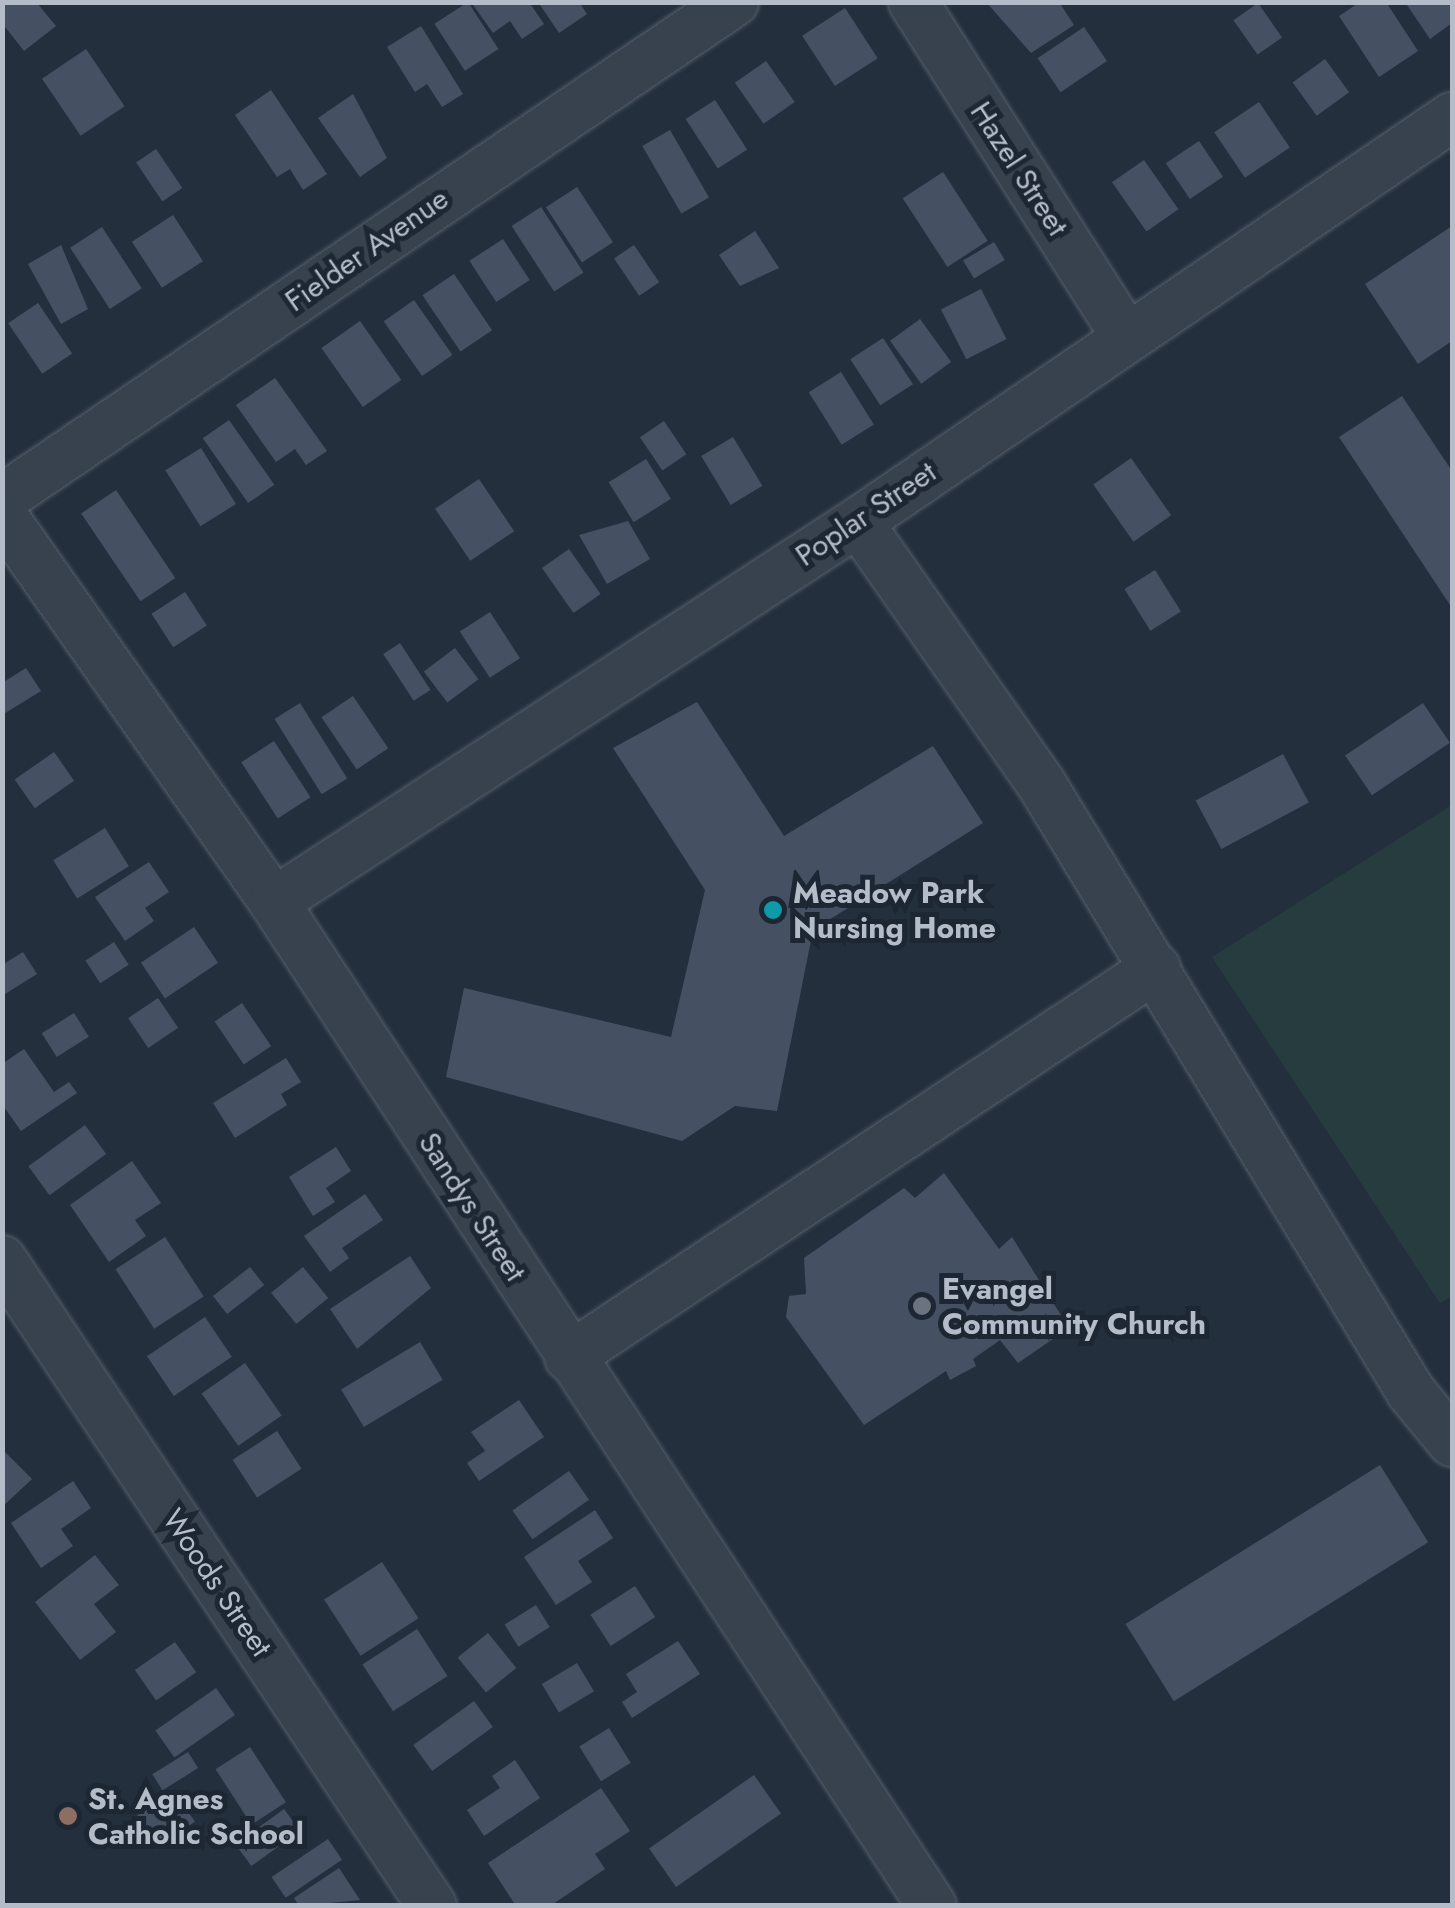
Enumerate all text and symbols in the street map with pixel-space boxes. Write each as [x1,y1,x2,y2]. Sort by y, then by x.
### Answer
street label: Hazel Street [962,95,1076,243]
street label: Fielder Avenue [279,181,455,319]
street label: Poplar Street [789,454,943,574]
place label: Meadow Park Nursing Home [793,875,996,946]
marker: Meadow Park Nursing Home [762,899,784,921]
street label: Sandys Street [411,1126,533,1288]
place label: Evangel Community Church [942,1271,1206,1342]
marker: Evangel Community Church [911,1295,933,1317]
street label: Woods Street [155,1503,279,1663]
place label: St. Agnes Catholic School [88,1781,304,1852]
marker: St. Agnes Catholic School [57,1805,79,1827]

